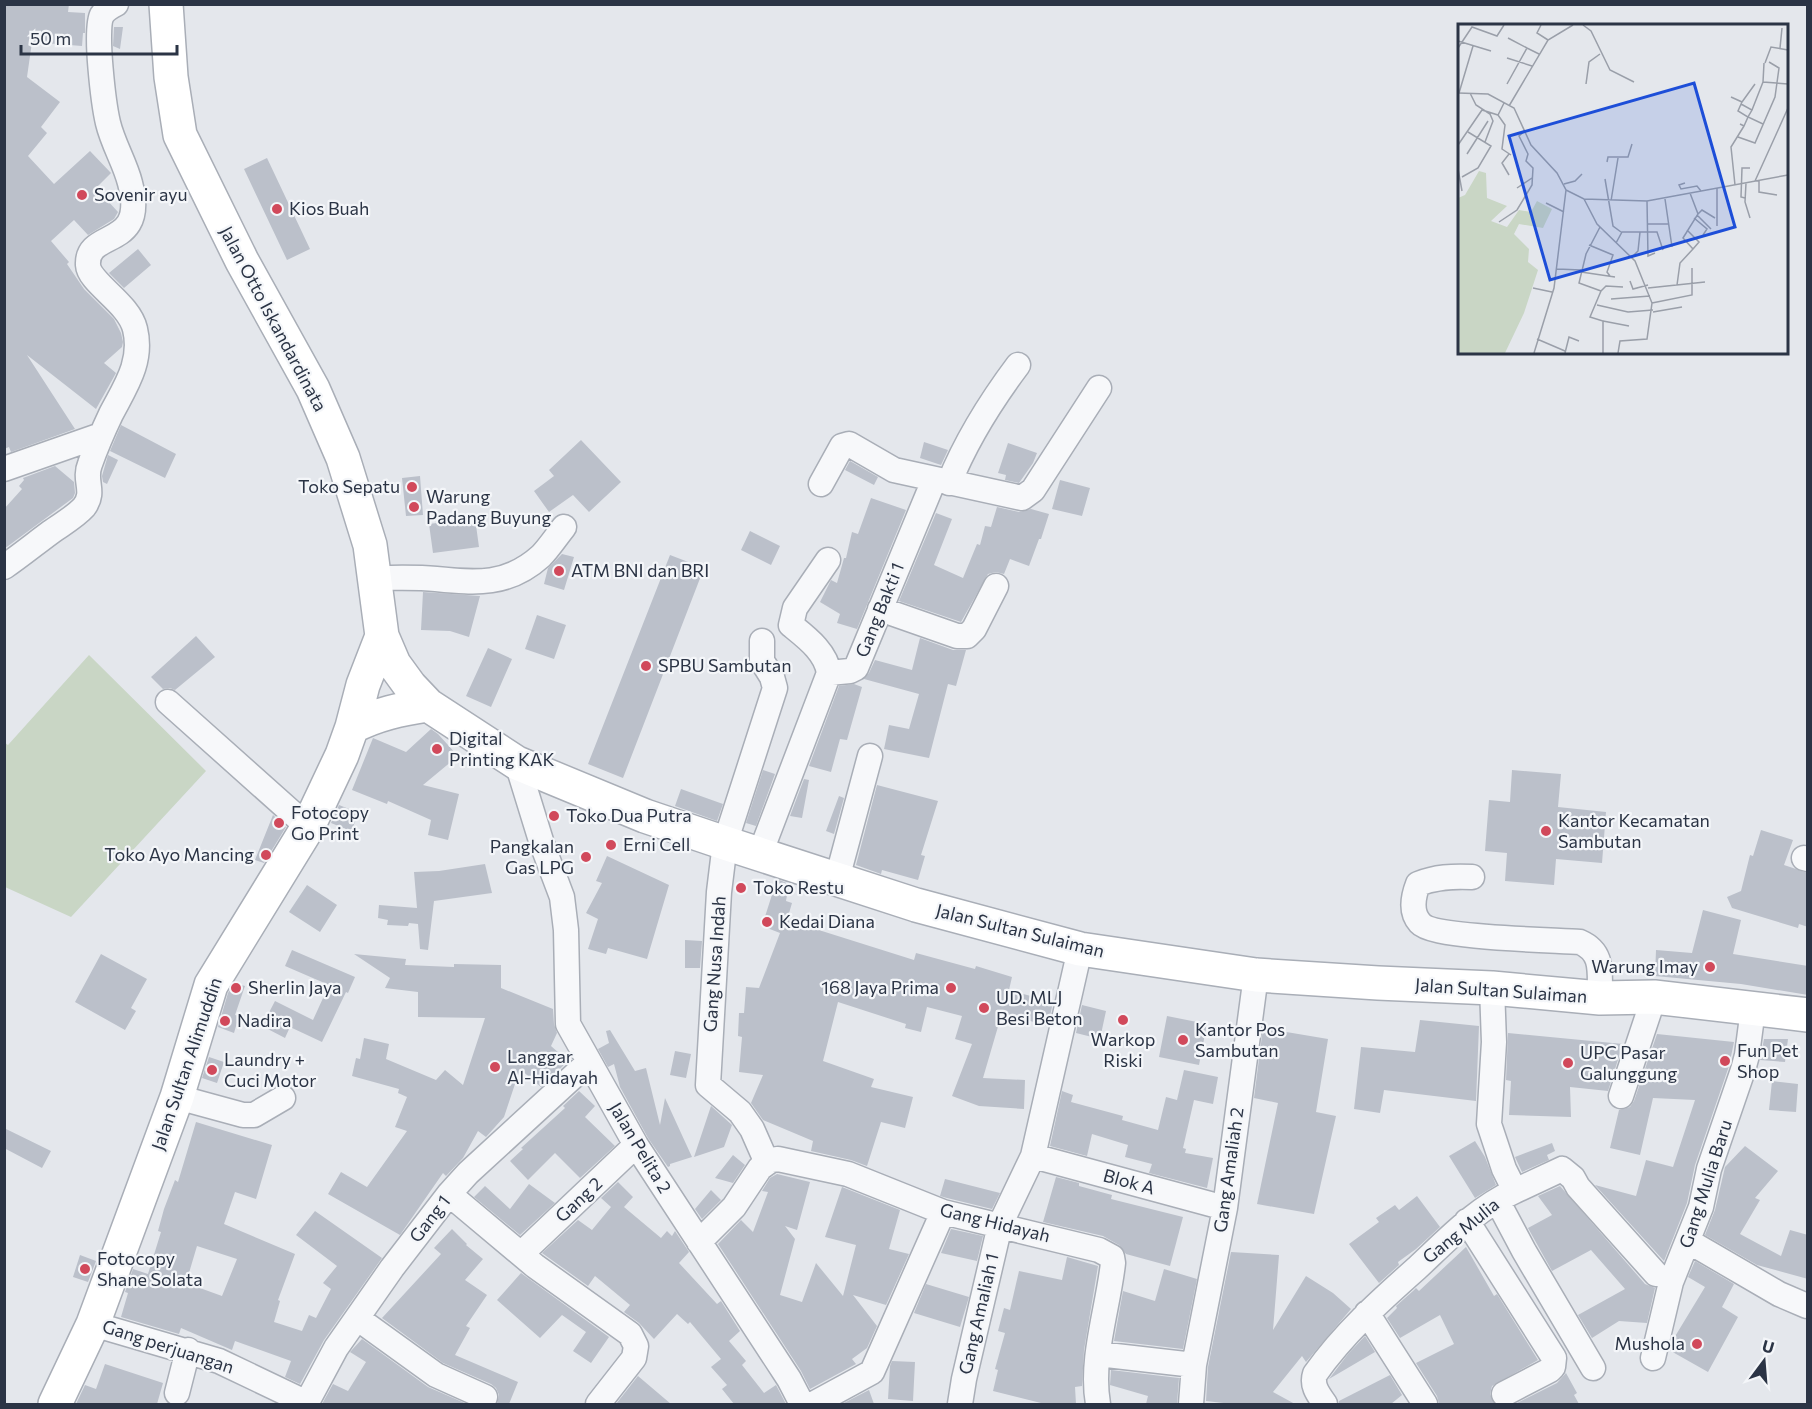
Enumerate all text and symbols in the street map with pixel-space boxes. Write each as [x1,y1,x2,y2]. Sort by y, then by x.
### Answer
scale bar [21,18,177,56]
inset map [1458,24,1788,354]
text: 50 m [30,27,71,49]
place label: Sovenir ayu [94,183,188,205]
marker: Sovenir ayu [75,188,89,202]
place label: Kios Buah [289,197,369,219]
marker: Kios Buah [270,202,284,216]
street label: Jalan Otto Iskandardinata [216,222,332,415]
place label: Toko Sepatu [298,475,400,497]
marker: Toko Sepatu [405,480,419,494]
place label: Warung Padang Buyung [426,485,551,528]
marker: Warung Padang Buyung [407,500,421,514]
place label: ATM BNI dan BRI [571,559,709,581]
street label: Gang Bakti 1 [850,559,908,660]
marker: ATM BNI dan BRI [552,564,566,578]
place label: SPBU Sambutan [658,654,792,676]
marker: SPBU Sambutan [639,659,653,673]
place label: Digital Printing KAK [449,727,555,770]
marker: Digital Printing KAK [430,742,444,756]
place label: Fotocopy Go Print [291,801,369,844]
place label: Toko Dua Putra [566,804,692,826]
marker: Toko Dua Putra [547,809,561,823]
place label: Kantor Kecamatan Sambutan [1558,809,1710,852]
marker: Fotocopy Go Print [272,816,286,830]
marker: Kantor Kecamatan Sambutan [1539,824,1553,838]
place label: Erni Cell [623,833,690,855]
place label: Pangkalan Gas LPG [490,835,574,878]
marker: Erni Cell [604,838,618,852]
place label: Toko Ayo Mancing [104,843,254,865]
marker: Toko Ayo Mancing [259,848,273,862]
marker: Pangkalan Gas LPG [579,850,593,864]
place label: Toko Restu [753,876,844,898]
marker: Toko Restu [734,881,748,895]
street label: Gang Nusa Indah [698,895,730,1033]
street label: Jalan Sultan Sulaiman [934,898,1107,962]
place label: Kedai Diana [779,910,875,932]
marker: Kedai Diana [760,915,774,929]
place label: Warung Imay [1591,955,1698,977]
marker: Warung Imay [1703,960,1717,974]
street label: Jalan Sultan Sulaiman [1414,973,1588,1007]
street label: Jalan Sultan Alimuddin [146,974,226,1153]
place label: Sherlin Jaya [248,976,342,998]
place label: 168 Jaya Prima [821,976,939,998]
marker: Sherlin Jaya [229,981,243,995]
marker: 168 Jaya Prima [944,981,958,995]
place label: UD. MLJ Besi Beton [996,986,1083,1029]
marker: UD. MLJ Besi Beton [977,1001,991,1015]
place label: Nadira [237,1009,291,1031]
marker: Warkop Riski [1116,1013,1130,1027]
marker: Nadira [218,1014,232,1028]
place label: Kantor Pos Sambutan [1195,1018,1285,1061]
place label: Warkop Riski [1091,1028,1155,1071]
marker: Kantor Pos Sambutan [1176,1033,1190,1047]
place label: Fun Pet Shop [1737,1039,1799,1082]
place label: UPC Pasar Galunggung [1580,1041,1677,1084]
place label: Langgar Al-Hidayah [507,1045,598,1088]
place label: Laundry + Cuci Motor [224,1048,316,1091]
marker: Fun Pet Shop [1718,1054,1732,1068]
marker: UPC Pasar Galunggung [1561,1056,1575,1070]
marker: Langgar Al-Hidayah [488,1060,502,1074]
marker: Laundry + Cuci Motor [205,1063,219,1077]
street label: Jalan Pelita 2 [605,1098,677,1197]
street label: Gang Amaliah 2 [1208,1106,1248,1234]
street label: Gang Mulia Baru [1674,1117,1736,1251]
street label: Blok A [1101,1164,1157,1198]
street label: Gang 2 [550,1172,606,1226]
street label: Gang 1 [404,1190,454,1246]
street label: Gang Mulia [1418,1193,1503,1268]
street label: Gang Hidayah [938,1198,1053,1246]
place label: Fotocopy Shane Solata [97,1247,203,1290]
street label: Gang Amaliah 1 [953,1251,1003,1377]
marker: Fotocopy Shane Solata [78,1262,92,1276]
street label: Gang perjuangan [100,1314,237,1378]
north arrow [1734,1331,1794,1391]
place label: Mushola [1615,1332,1685,1354]
text: U [1760,1335,1776,1357]
marker: Mushola [1690,1337,1704,1351]

